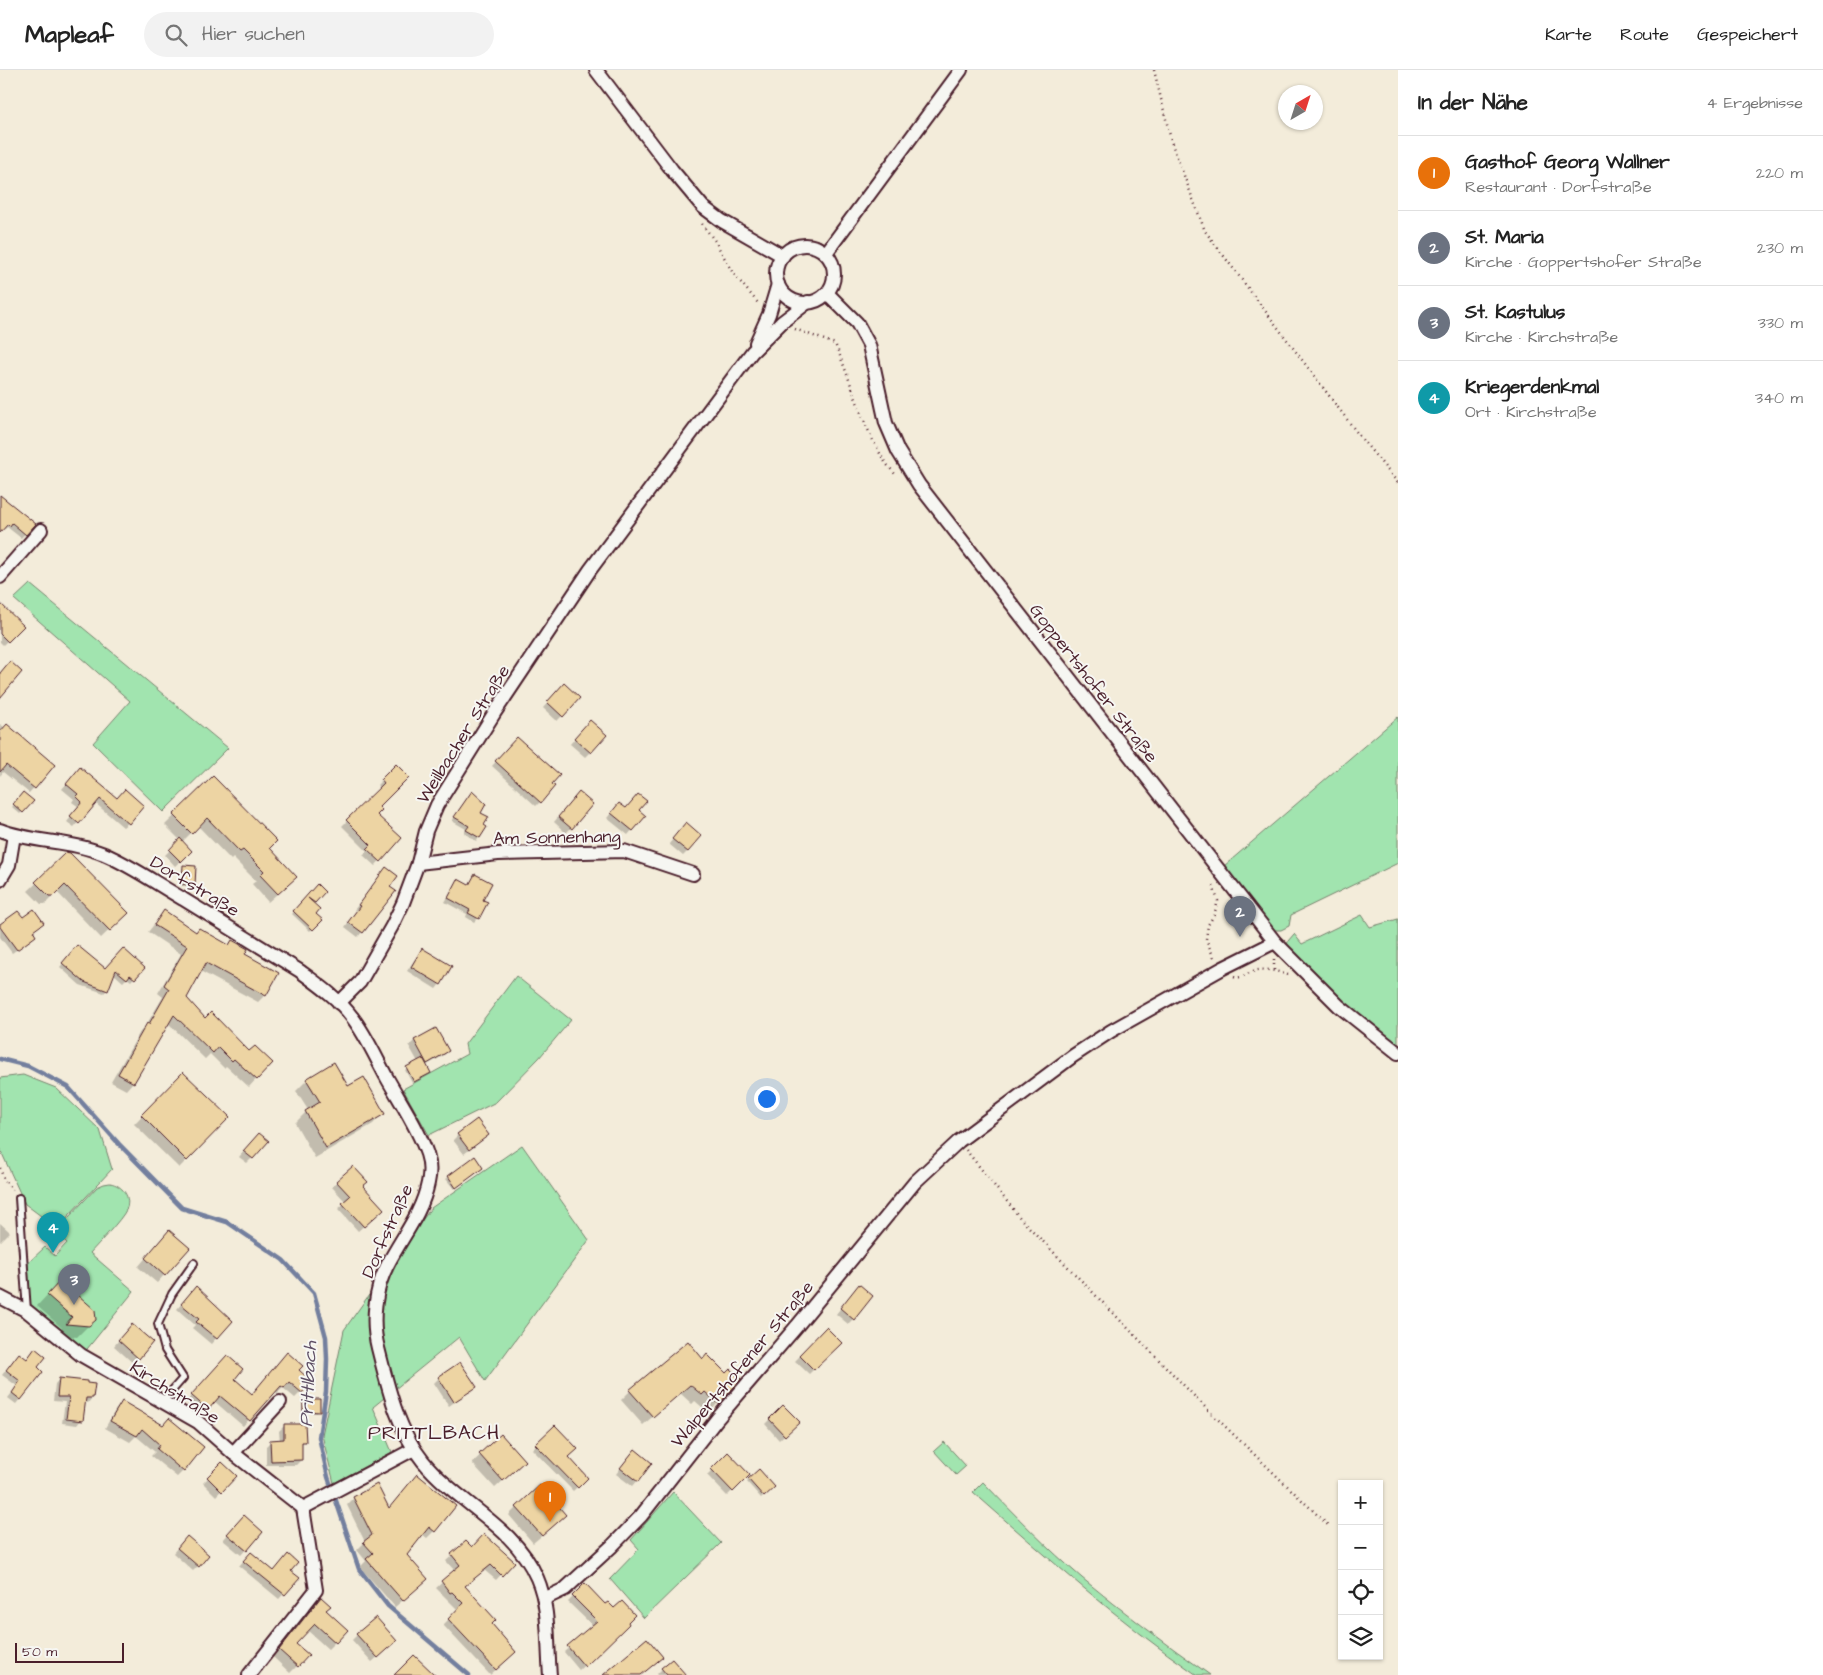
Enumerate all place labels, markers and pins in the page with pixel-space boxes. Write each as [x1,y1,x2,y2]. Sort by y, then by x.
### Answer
pin: 2 [1224,896,1256,937]
pin: 4 [37,1212,69,1253]
pin: 3 [58,1264,90,1305]
pin: 1 [534,1481,566,1522]

